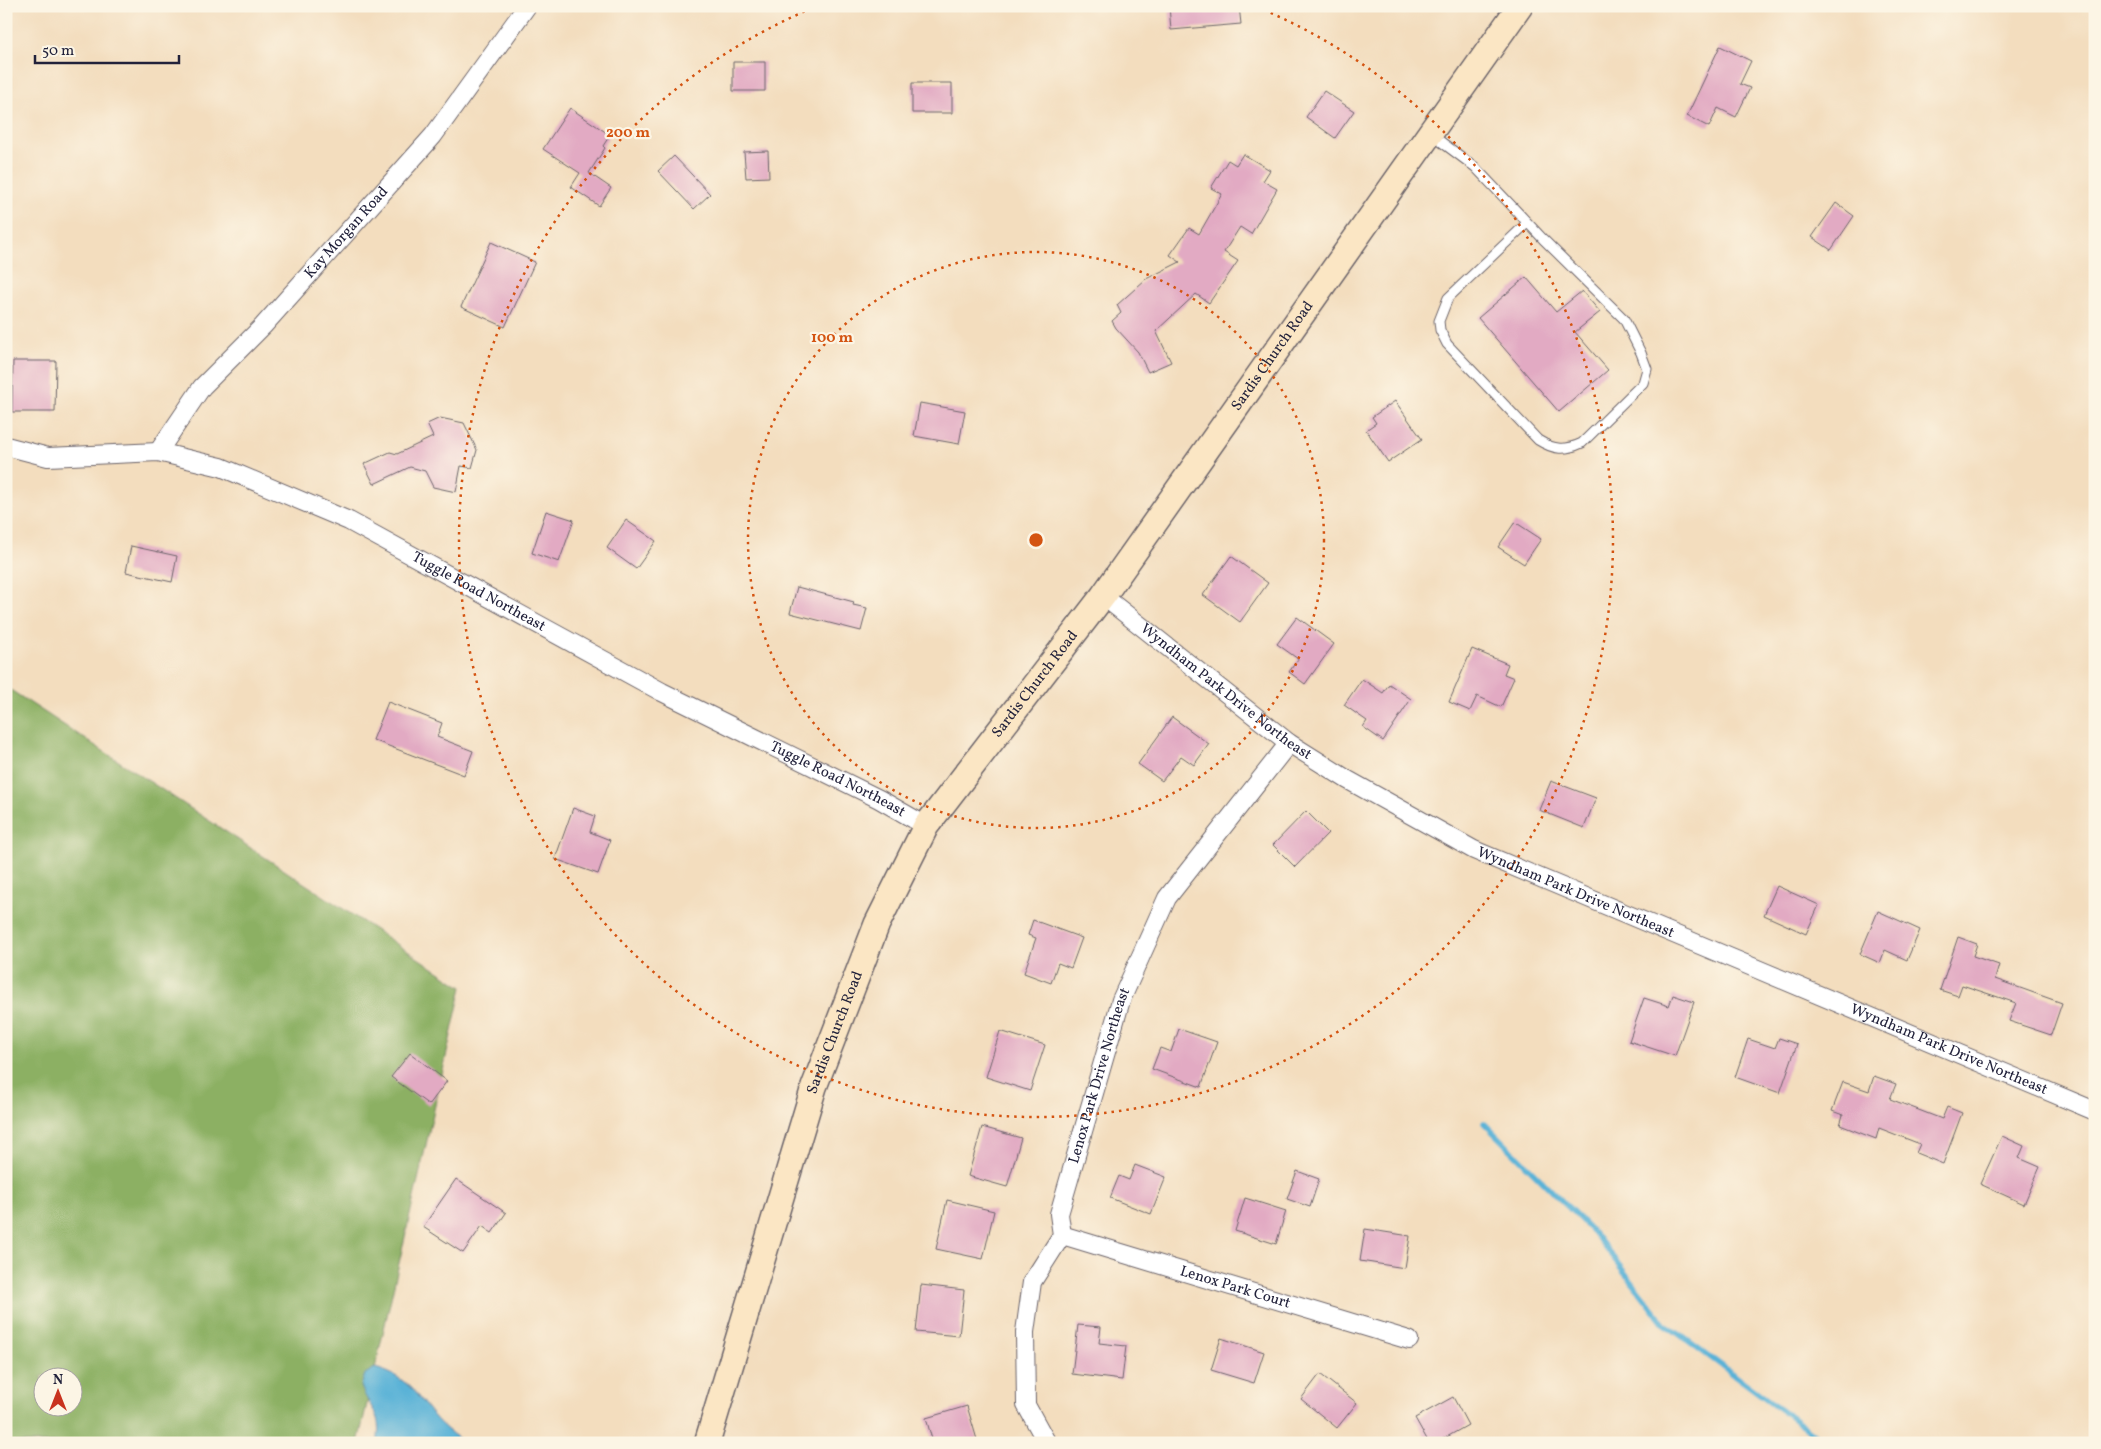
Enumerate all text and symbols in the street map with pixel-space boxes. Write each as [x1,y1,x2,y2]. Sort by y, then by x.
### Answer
scale bar [35,32,179,64]
text: 50 m [42,41,74,62]
text: 200 m [606,123,650,144]
street label: Kay Morgan Road [300,182,393,283]
street label: Sardis Church Road [1226,297,1319,415]
text: 100 m [811,328,854,349]
centre of rings [1027,531,1045,549]
street label: Tuggle Road Northeast [408,547,549,637]
street label: Wyndham Park Drive Northeast [1136,619,1316,765]
street label: Sardis Church Road [987,626,1083,742]
street label: Tuggle Road Northeast [766,736,909,822]
street label: Wyndham Park Drive Northeast [1474,842,1677,943]
street label: Sardis Church Road [802,968,868,1097]
street label: Lenox Park Drive Northeast [1064,984,1136,1166]
street label: Wyndham Park Drive Northeast [1847,999,2051,1100]
street label: Lenox Park Court [1177,1261,1293,1314]
north arrow [32,1366,82,1416]
text: N [53,1371,63,1390]

